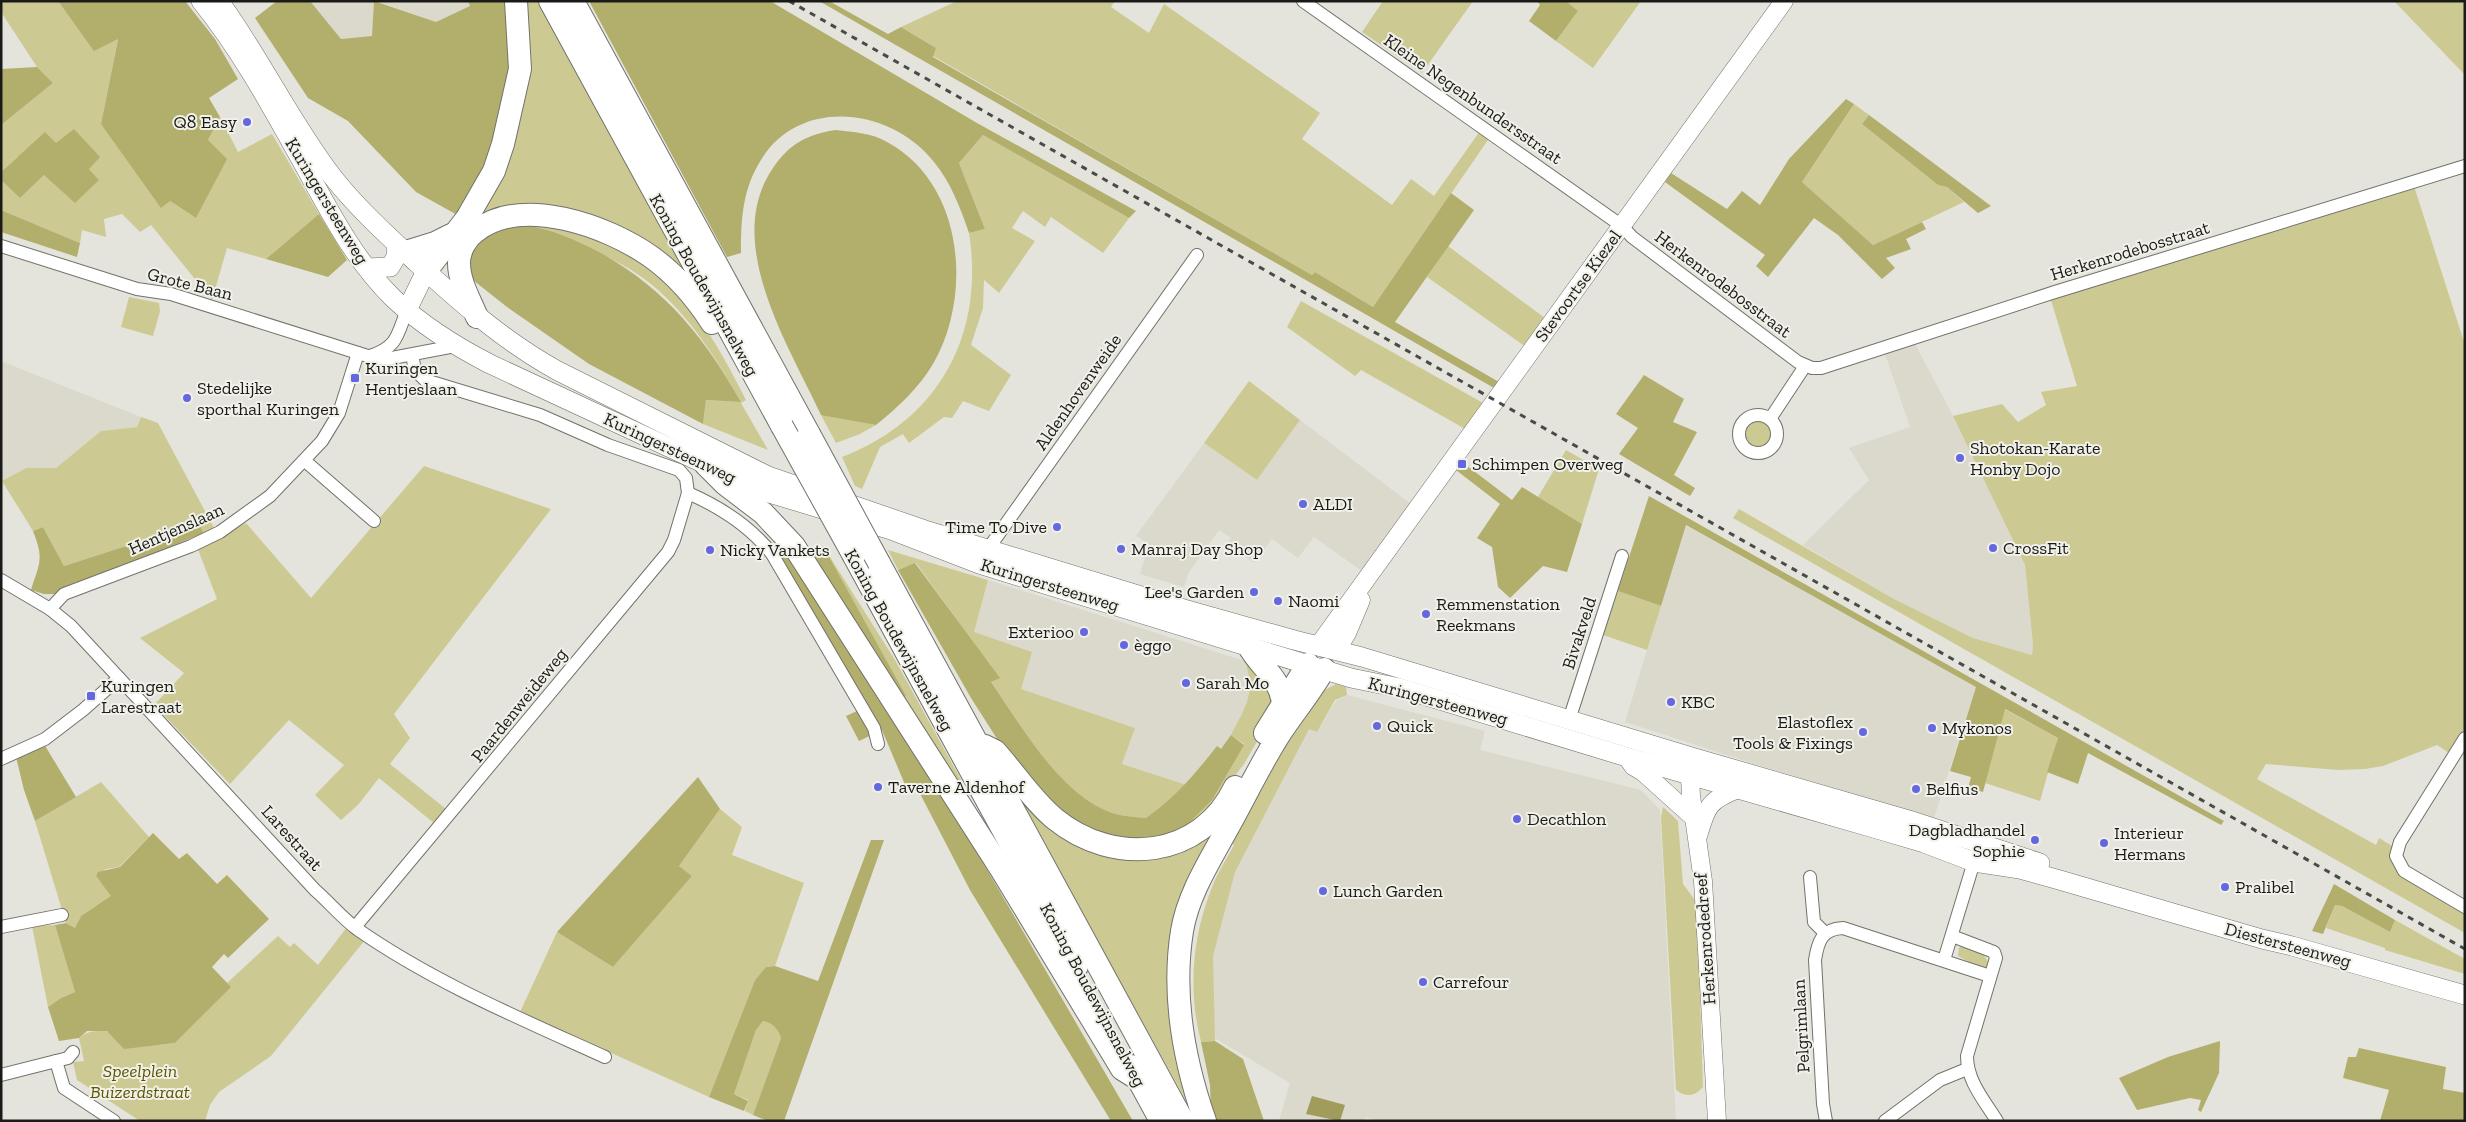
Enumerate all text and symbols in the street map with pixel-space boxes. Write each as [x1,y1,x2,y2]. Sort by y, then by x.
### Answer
street label: Kleine Negenbundersstraat [1380,29,1567,169]
place label: Q8 Easy [174,111,238,133]
marker: Q8 Easy [241,116,253,128]
street label: Kuringersteenweg [281,134,373,268]
street label: Koning Boudewijnsnelweg [645,190,763,380]
street label: Herkenrodebosstraat [2048,216,2212,286]
street label: Stevoortse Kiezel [1530,226,1626,346]
street label: Herkenrodebosstraat [1650,226,1796,343]
street label: Grote Baan [145,263,236,305]
street label: Aldenhovenweide [1030,330,1126,454]
place label: Kuringen Hentjeslaan [365,357,458,400]
marker: Kuringen Hentjeslaan [349,372,361,384]
place label: Stedelijke sporthal Kuringen [197,377,340,420]
marker: Stedelijke sporthal Kuringen [181,392,193,404]
street label: Kuringersteenweg [600,408,740,488]
place label: Shotokan-Karate Honby Dojo [1970,437,2100,480]
marker: Shotokan-Karate Honby Dojo [1954,452,1966,464]
place label: Schimpen Overweg [1472,453,1623,475]
marker: Schimpen Overweg [1456,458,1468,470]
place label: ALDI [1313,493,1353,515]
street label: Hentjenslaan [125,498,228,560]
marker: ALDI [1297,498,1309,510]
place label: Time To Dive [945,516,1047,538]
marker: Time To Dive [1051,521,1063,533]
place label: CrossFit [2003,537,2069,559]
place label: Manraj Day Shop [1131,538,1263,560]
place label: Nicky Vankets [720,539,830,561]
marker: CrossFit [1987,542,1999,554]
marker: Manraj Day Shop [1115,543,1127,555]
marker: Nicky Vankets [704,544,716,556]
street label: Koning Boudewijnsnelweg [840,545,958,735]
street label: Kuringersteenweg [978,553,1122,617]
place label: Lee's Garden [1145,581,1245,603]
marker: Lee's Garden [1248,586,1260,598]
place label: Naomi [1288,590,1339,612]
place label: Remmenstation Reekmans [1436,593,1560,636]
street label: Bivakveld [1557,594,1601,672]
marker: Naomi [1272,595,1284,607]
marker: Remmenstation Reekmans [1420,608,1432,620]
place label: Exterioo [1008,621,1074,643]
marker: Exterioo [1078,626,1090,638]
place label: èggo [1134,634,1171,656]
marker: èggo [1118,639,1130,651]
street label: Paardenweideweg [466,643,572,767]
place label: Sarah Mo [1196,672,1269,694]
street label: Kuringersteenweg [1366,672,1510,730]
place label: Kuringen Larestraat [101,675,182,718]
marker: Sarah Mo [1180,677,1192,689]
marker: Kuringen Larestraat [85,690,97,702]
place label: KBC [1681,691,1715,713]
marker: KBC [1665,696,1677,708]
place label: Elastoflex Tools & Fixings [1733,711,1853,754]
place label: Quick [1387,715,1434,737]
place label: Mykonos [1942,717,2012,739]
marker: Quick [1371,720,1383,732]
marker: Mykonos [1926,722,1938,734]
marker: Elastoflex Tools & Fixings [1857,726,1869,738]
place label: Taverne Aldenhof [888,776,1026,798]
place label: Belfius [1926,778,1978,800]
marker: Taverne Aldenhof [872,781,884,793]
marker: Belfius [1910,783,1922,795]
street label: Larestraat [257,801,327,876]
place label: Decathlon [1527,808,1607,830]
marker: Decathlon [1511,813,1523,825]
place label: Dagbladhandel Sophie [1909,819,2025,862]
place label: Interieur Hermans [2114,822,2186,865]
marker: Dagbladhandel Sophie [2029,834,2041,846]
marker: Interieur Hermans [2098,837,2110,849]
street label: Herkenrodedreef [1689,871,1721,1006]
place label: Pralibel [2235,876,2294,898]
place label: Lunch Garden [1333,880,1443,902]
marker: Pralibel [2219,881,2231,893]
marker: Lunch Garden [1317,885,1329,897]
street label: Koning Boudewijnsnelweg [1035,899,1151,1091]
street label: Diestersteenweg [2222,918,2354,973]
place label: Carrefour [1433,971,1509,993]
marker: Carrefour [1417,976,1429,988]
street label: Pelgrimlaan [1788,978,1814,1073]
park label: Speelplein Buizerdstraat [90,1060,190,1103]

